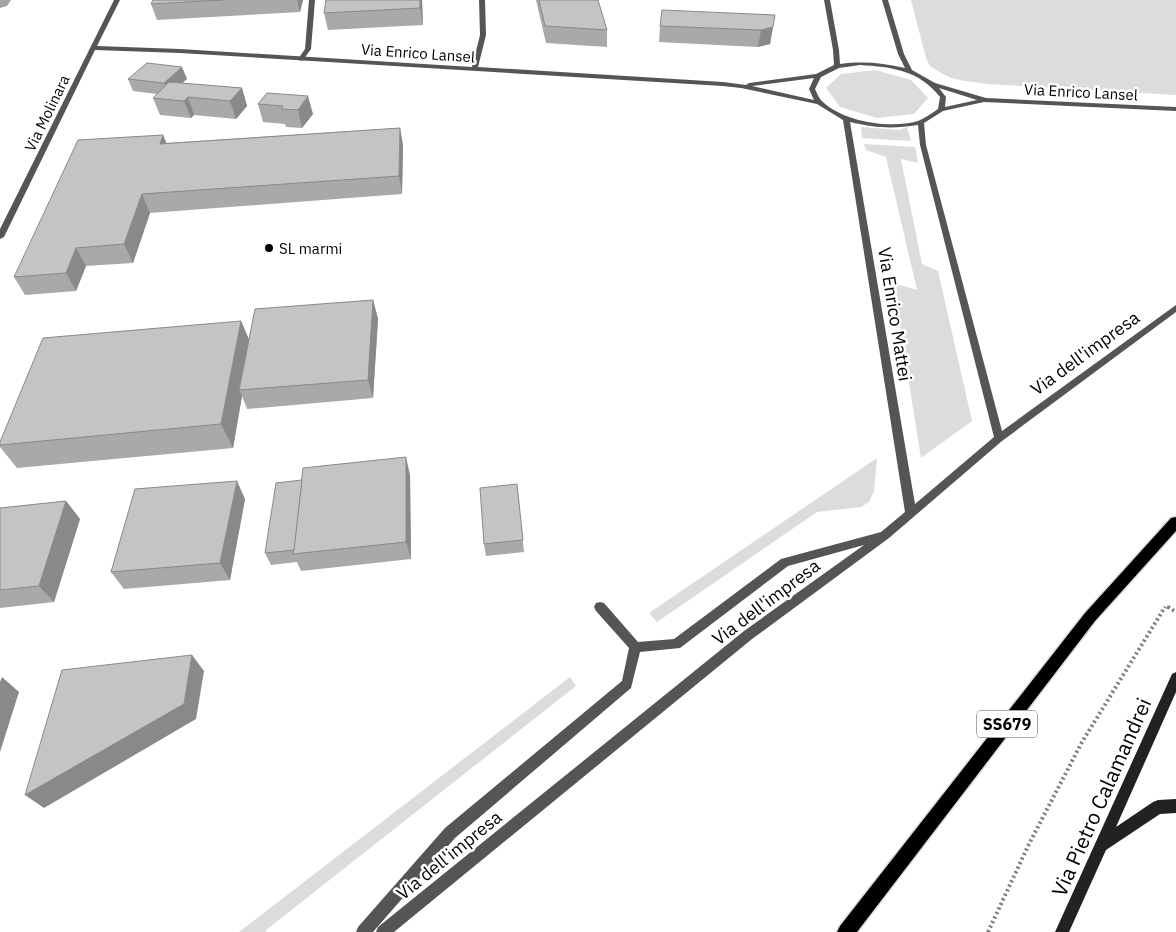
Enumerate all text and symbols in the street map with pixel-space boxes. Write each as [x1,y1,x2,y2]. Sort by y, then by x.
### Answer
street label: Via Enrico Lansel [360,40,476,66]
street label: Via Molinara [20,72,74,154]
street label: Via Enrico Lansel [1024,80,1138,104]
place label: SL marmi [279,239,342,258]
marker: SL marmi [263,242,275,254]
street label: Via Enrico Mattei [873,245,917,383]
street label: Via dell'impresa [1026,306,1144,400]
street label: Via dell'impresa [708,554,825,650]
street label: Via Pietro Calamandrei [1045,693,1157,901]
road number: SS679 [977,711,1037,738]
street label: Via dell'impresa [392,805,507,905]

